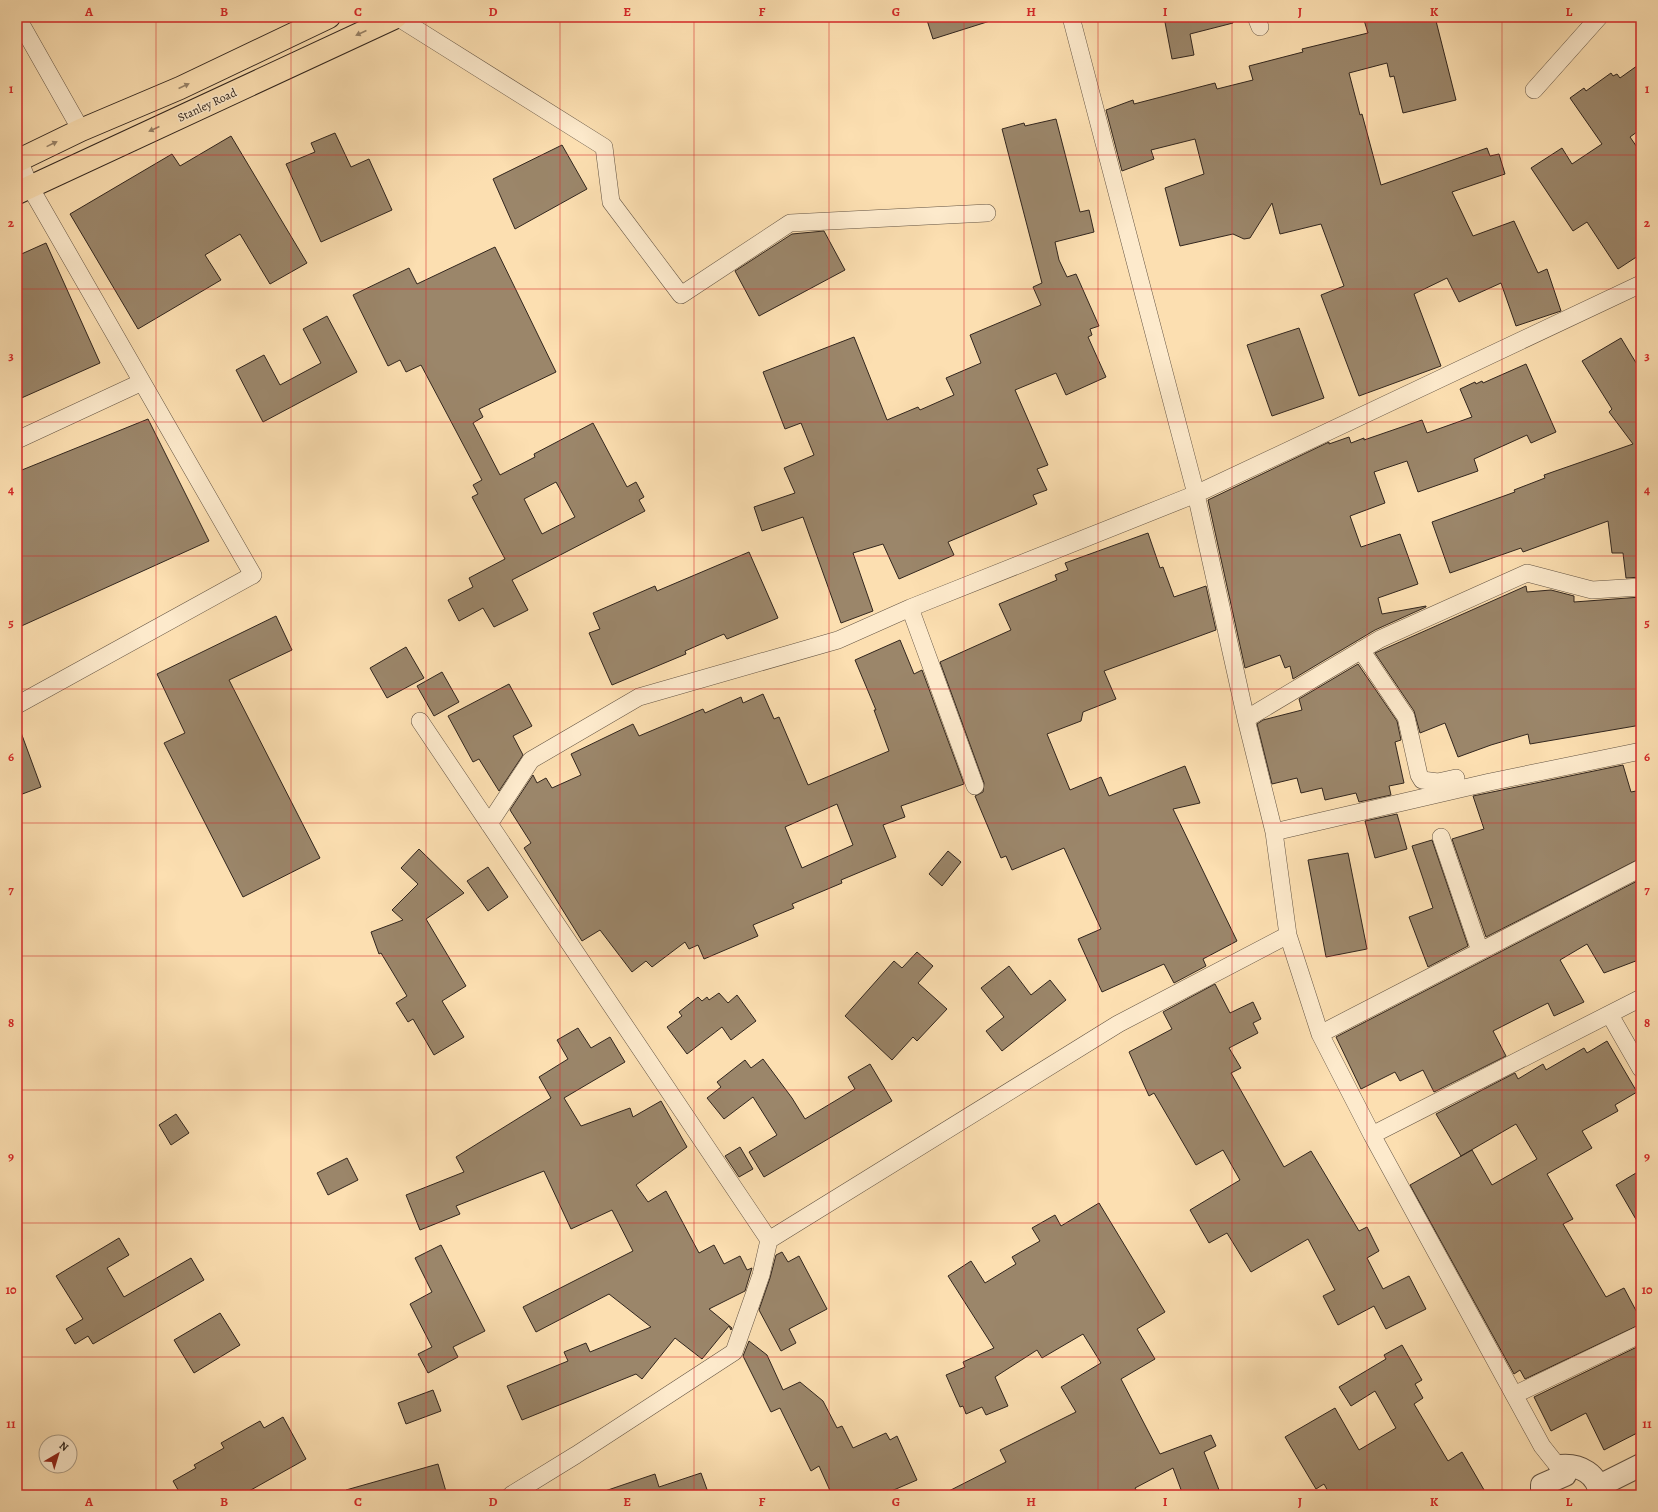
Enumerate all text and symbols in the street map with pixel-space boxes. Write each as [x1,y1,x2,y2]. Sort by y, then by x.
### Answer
text: A [84,3,94,20]
text: B [220,3,228,20]
text: C [354,3,362,20]
text: D [488,3,498,20]
text: E [623,3,631,20]
text: F [759,3,766,20]
text: G [892,3,900,20]
text: H [1026,3,1036,20]
text: I [1163,3,1168,20]
text: J [1298,3,1302,20]
text: K [1430,3,1439,20]
text: L [1566,3,1573,20]
one-way arrow [355,30,367,36]
text: 1 [9,80,14,97]
text: 1 [1645,80,1650,97]
one-way arrow [178,83,190,89]
street label: Stanley Road [175,84,240,126]
one-way arrow [148,126,160,132]
one-way arrow [46,141,58,147]
text: 2 [8,214,15,231]
text: 2 [1644,214,1651,231]
text: 3 [8,347,14,364]
text: 3 [1644,347,1650,364]
text: 4 [8,481,14,498]
text: 4 [1644,481,1650,498]
text: 5 [8,614,14,631]
text: 5 [1644,614,1650,631]
text: 6 [8,748,14,765]
text: 6 [1644,748,1650,765]
text: 7 [8,881,14,898]
text: 7 [1644,881,1650,898]
text: 8 [8,1014,14,1031]
text: 8 [1644,1014,1650,1031]
text: 9 [8,1148,14,1165]
text: 9 [1644,1148,1650,1165]
text: 10 [5,1281,17,1298]
text: 10 [1641,1281,1653,1298]
text: 11 [6,1415,16,1432]
text: 11 [1642,1415,1652,1432]
north arrow [38,1434,78,1474]
text: N [56,1438,72,1455]
text: A [84,1493,94,1510]
text: B [220,1493,228,1510]
text: C [354,1493,362,1510]
text: D [488,1493,498,1510]
text: E [623,1493,631,1510]
text: F [759,1493,766,1510]
text: G [892,1493,900,1510]
text: H [1026,1493,1036,1510]
text: I [1163,1493,1168,1510]
text: J [1298,1493,1302,1510]
text: K [1430,1493,1439,1510]
text: L [1566,1493,1573,1510]

